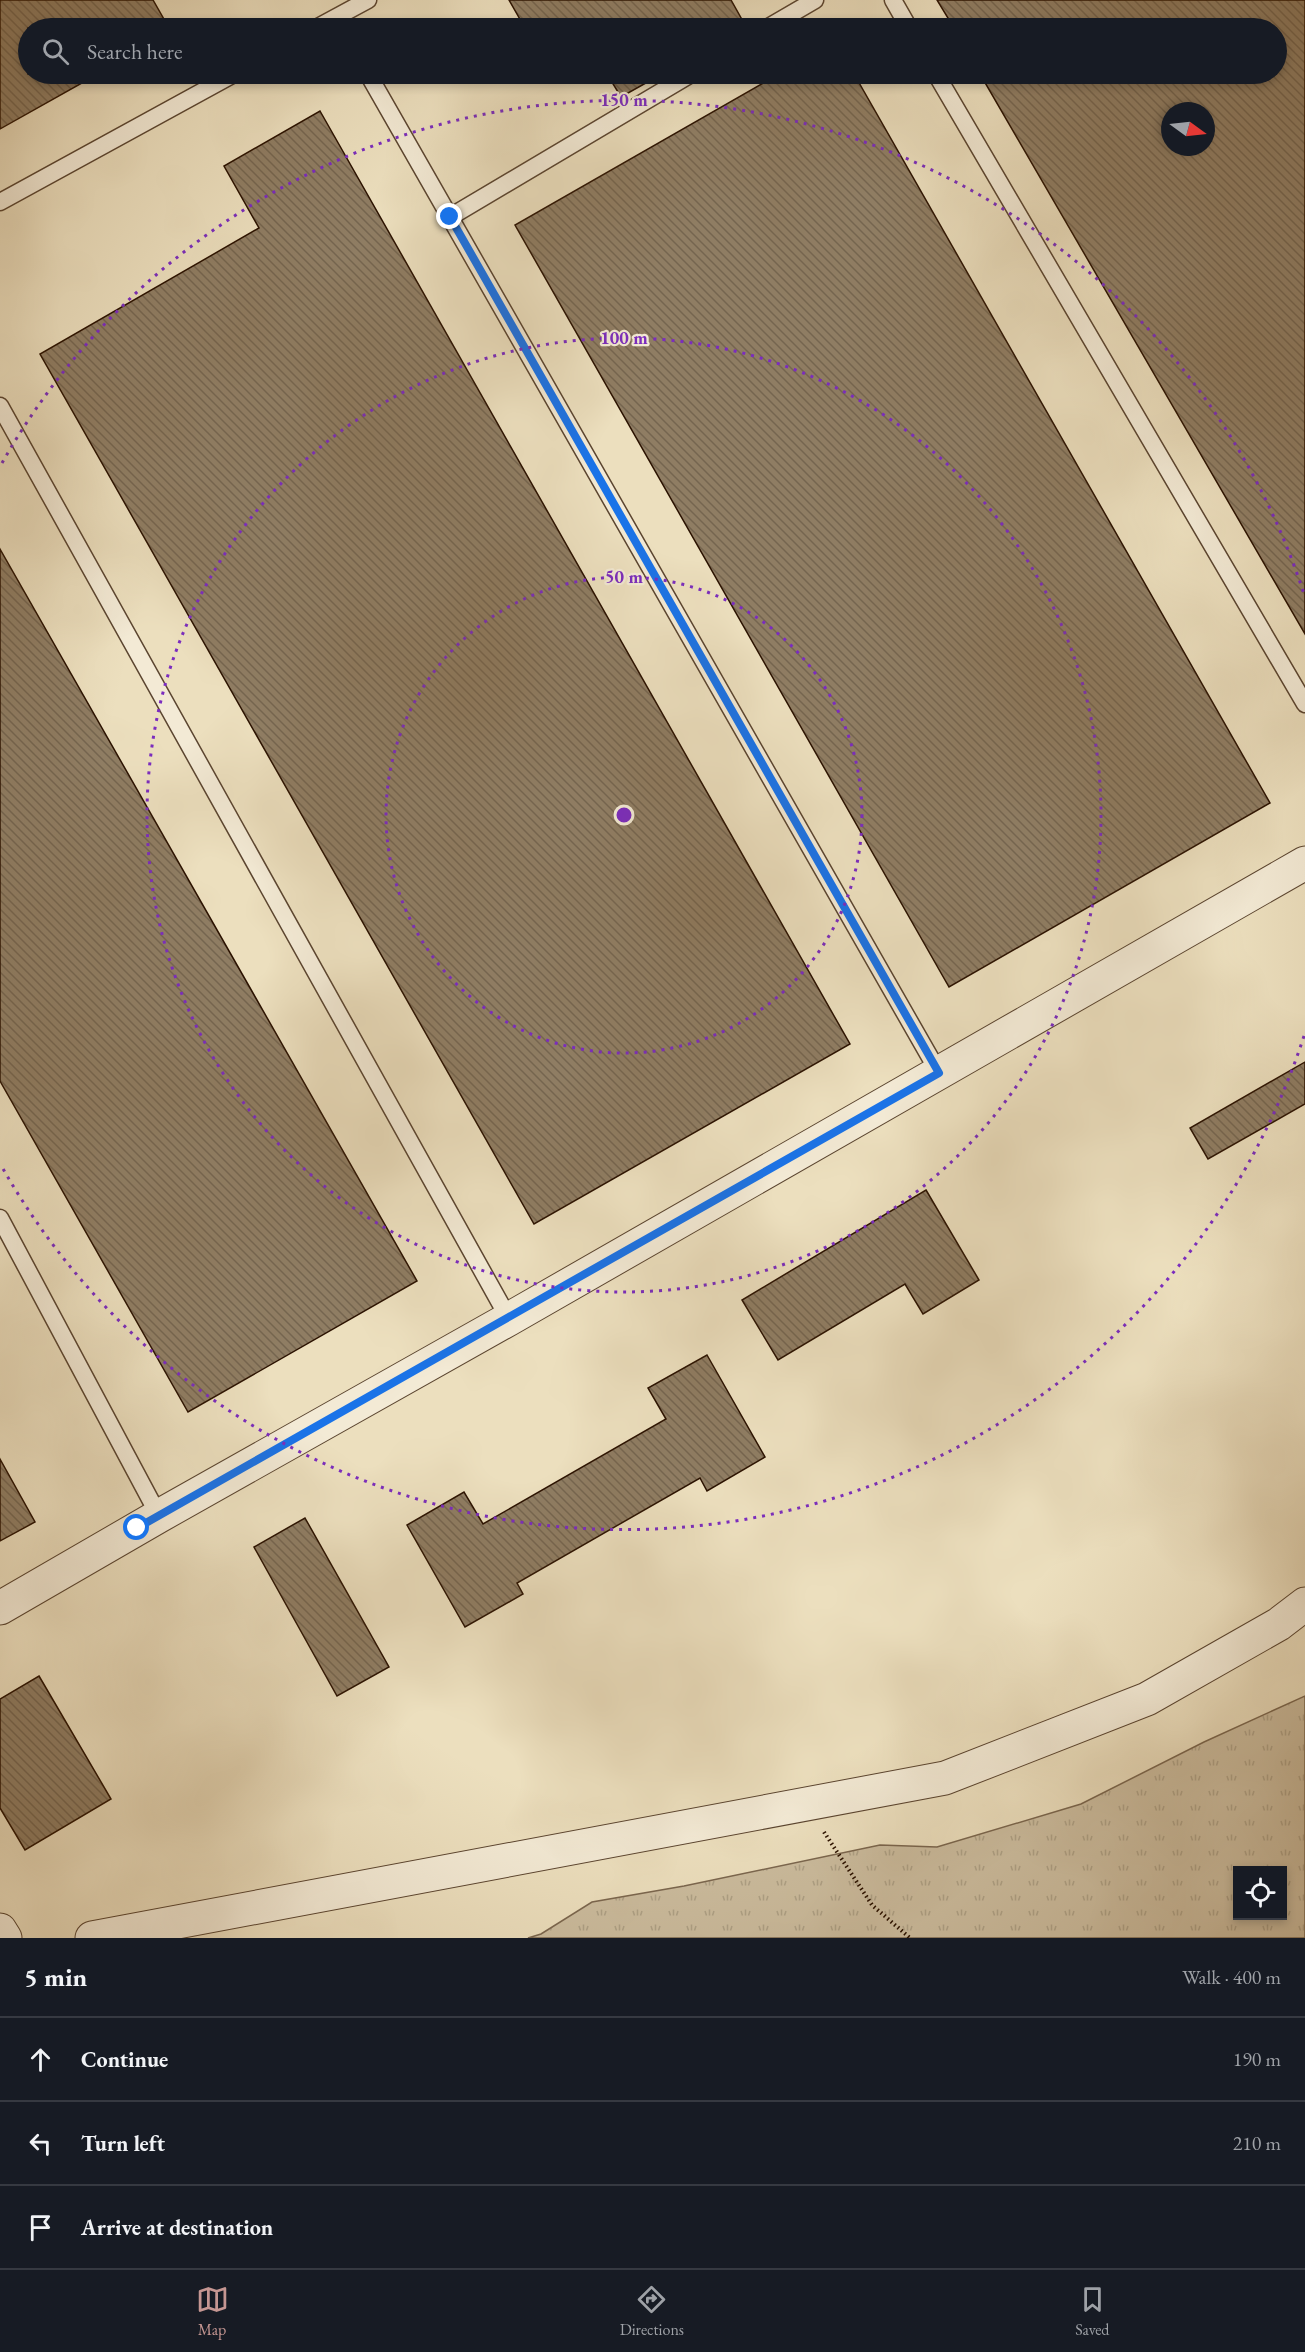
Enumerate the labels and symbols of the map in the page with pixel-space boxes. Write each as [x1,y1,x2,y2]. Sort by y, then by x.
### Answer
text: 150 m [600,88,648,111]
north arrow [1161,102,1215,156]
route end [436,203,462,229]
text: 100 m [600,326,648,349]
text: 50 m [605,565,643,588]
centre of rings [614,805,634,825]
route start [123,1514,149,1540]

